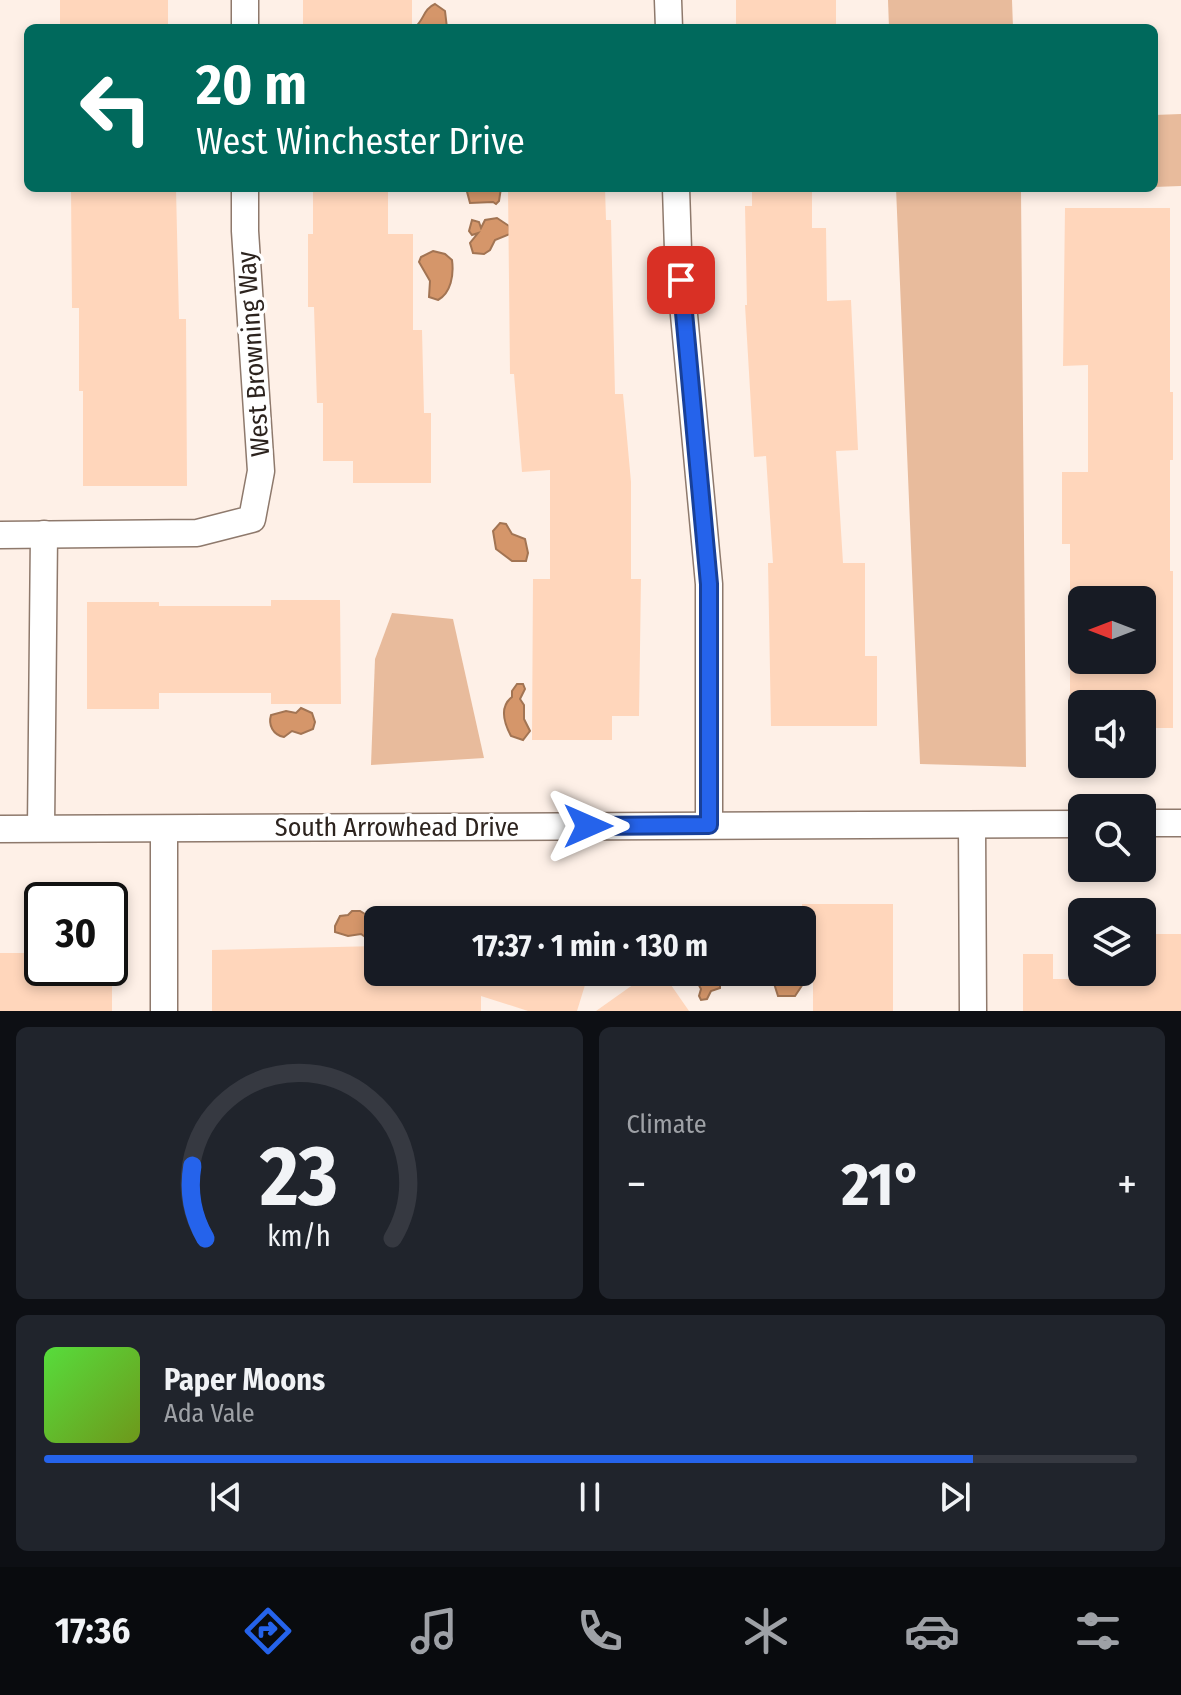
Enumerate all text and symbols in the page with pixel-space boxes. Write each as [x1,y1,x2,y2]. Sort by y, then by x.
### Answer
text: 20 m [196,52,307,119]
icon: left [64,56,168,160]
text: West Winchester Drive [196,120,525,164]
pin [647,246,715,314]
street label: West Browning Way [231,250,276,458]
icon: arrive [659,258,703,302]
north arrow [1068,586,1156,674]
map controls [1068,586,1156,986]
button: sound [1068,690,1156,778]
position arrow [546,784,630,868]
button: search [1068,794,1156,882]
street label: South Arrowhead Drive [275,812,519,843]
speed limit sign: 30 [24,882,128,986]
button: layers [1068,898,1156,986]
text: 17:37 · 1 min · 130 m [472,928,708,964]
text: Climate [627,1109,707,1140]
text: 23 [259,1127,338,1227]
text: 21° [842,1149,922,1221]
text: − [627,1158,646,1211]
text: + [1117,1158,1137,1211]
text: km/h [267,1219,331,1254]
text: Paper Moons [164,1362,325,1398]
text: Ada Vale [164,1398,255,1429]
icon: previous [204,1475,248,1519]
icon: pause [568,1475,612,1519]
icon: next [933,1475,977,1519]
icon: directions [240,1603,296,1659]
icon: music [406,1603,462,1659]
icon: phone [572,1603,628,1659]
icon: climate [738,1603,794,1659]
icon: car [904,1603,960,1659]
icon: filters [1070,1603,1126,1659]
text: 17:36 [55,1609,130,1653]

